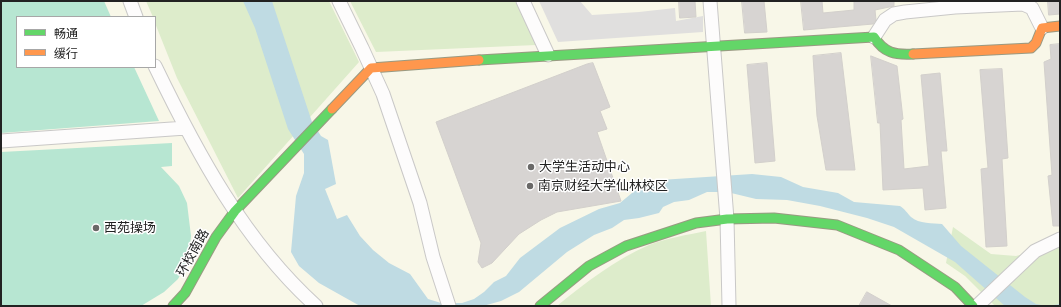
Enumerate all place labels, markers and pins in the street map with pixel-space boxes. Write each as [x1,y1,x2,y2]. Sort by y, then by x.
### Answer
place label: 大学生活动中心 [539,159,630,175]
marker: 大学生活动中心 [526,162,536,172]
place label: 南京财经大学仙林校区 [538,178,668,194]
marker: 南京财经大学仙林校区 [525,181,535,191]
place label: 西苑操场 [104,220,156,236]
marker: 西苑操场 [91,223,101,233]

